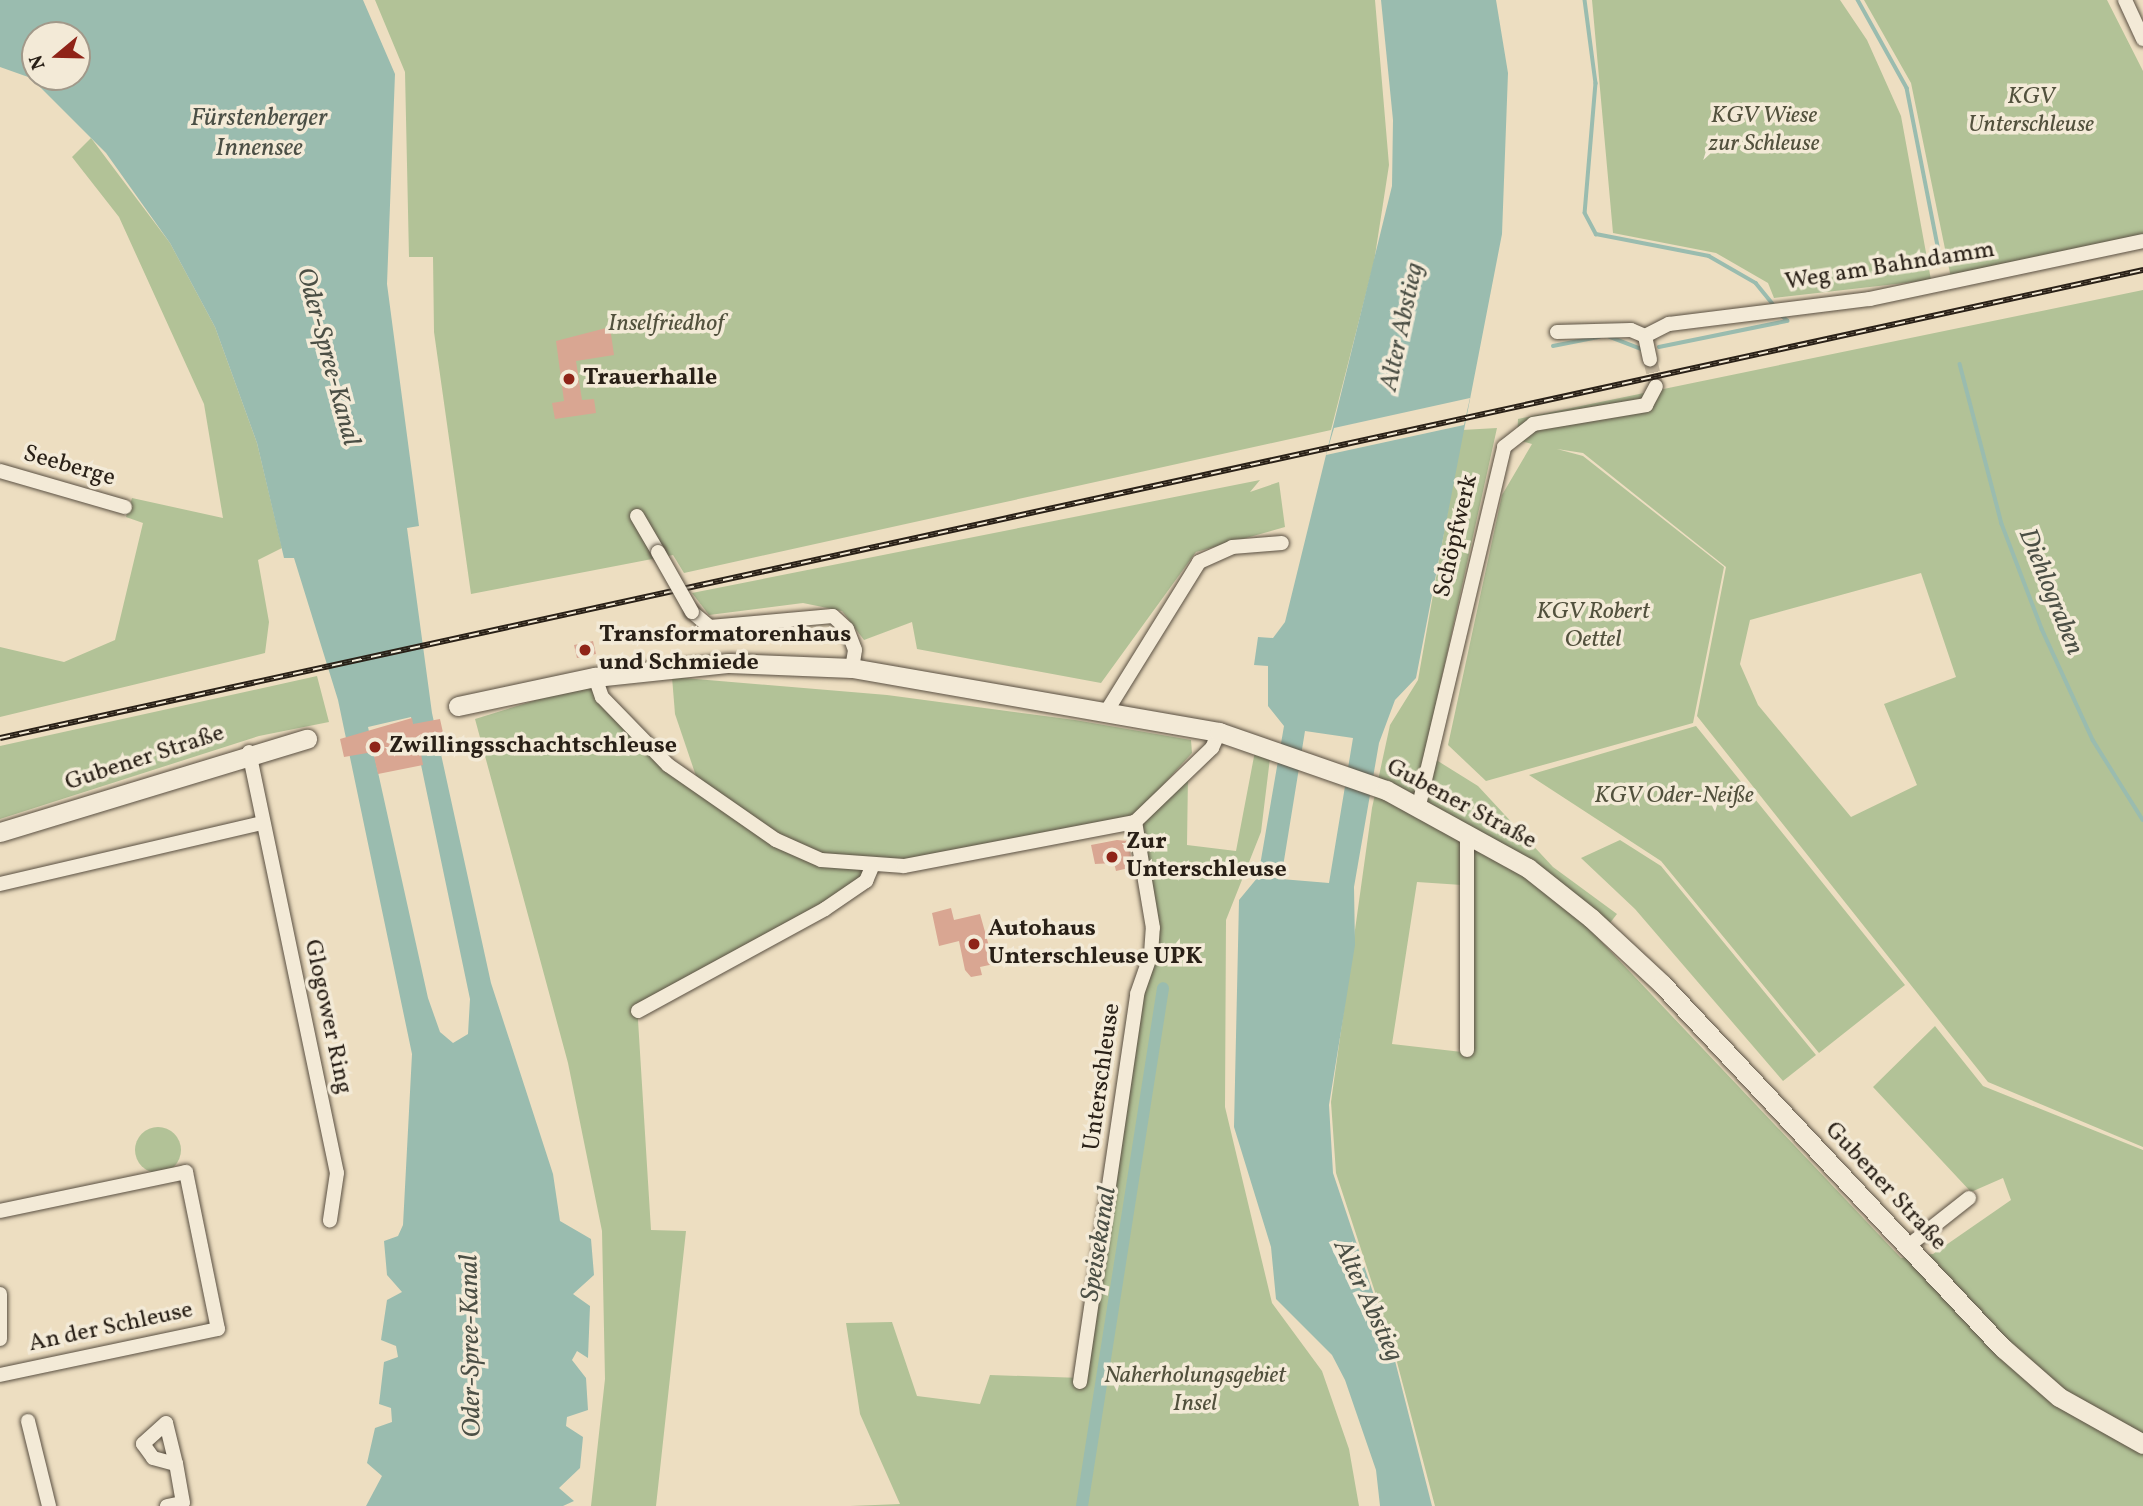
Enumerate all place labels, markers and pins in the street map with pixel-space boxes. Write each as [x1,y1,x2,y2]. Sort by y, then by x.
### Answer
place label: Trauerhalle [583,365,717,393]
marker: Trauerhalle [561,371,577,387]
place label: Transformatorenhaus und Schmiede [599,622,851,678]
marker: Transformatorenhaus und Schmiede [577,642,593,658]
place label: Zwillingsschachtschleuse [389,733,677,761]
marker: Zwillingsschachtschleuse [367,739,383,755]
place label: Zur Unterschleuse [1126,829,1287,885]
marker: Zur Unterschleuse [1104,849,1120,865]
place label: Autohaus Unterschleuse UPK [988,916,1203,972]
marker: Autohaus Unterschleuse UPK [966,936,982,952]

